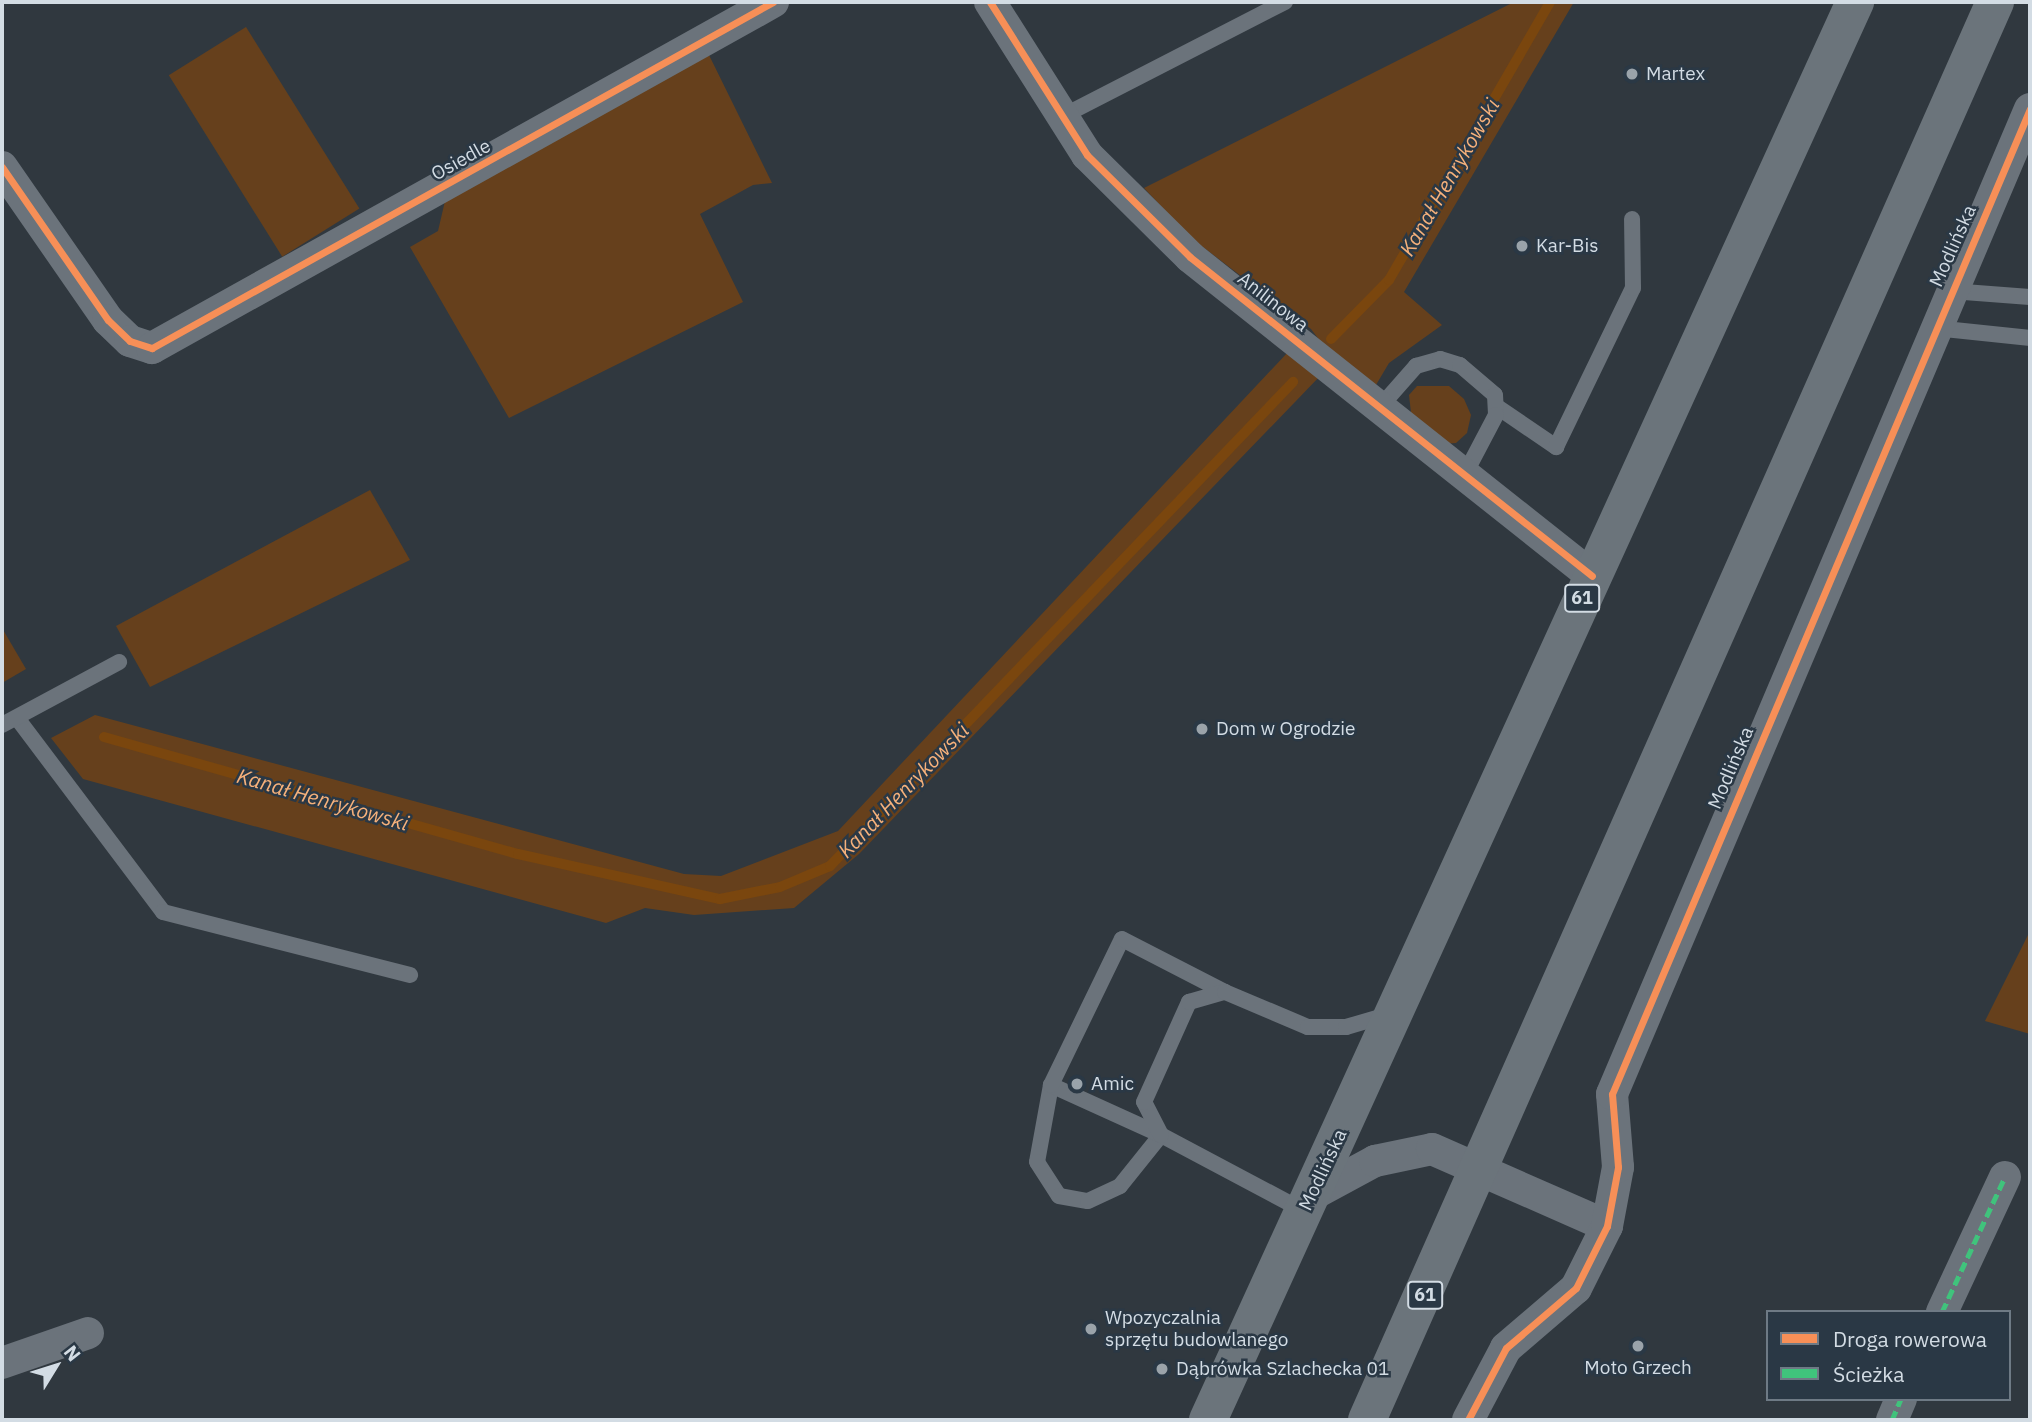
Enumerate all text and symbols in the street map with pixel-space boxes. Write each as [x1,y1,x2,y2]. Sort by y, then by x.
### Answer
place label: Martex [1646,63,1705,85]
marker: Martex [1624,66,1640,82]
water label: Kanał Henrykowski [1394,94,1504,260]
street label: Osiedle [427,134,495,186]
street label: Modlińska [1925,202,1981,290]
place label: Kar-Bis [1536,235,1598,257]
marker: Kar-Bis [1514,238,1530,254]
street label: Anilinowa [1233,267,1313,337]
road number: 61 [1563,584,1601,612]
water label: Kanał Henrykowski [832,717,974,863]
place label: Dom w Ogrodzie [1216,718,1356,740]
marker: Dom w Ogrodzie [1194,721,1210,737]
street label: Modlińska [1703,723,1759,813]
water label: Kanał Henrykowski [234,762,412,836]
place label: Amic [1091,1073,1134,1095]
marker: Amic [1069,1076,1085,1092]
street label: Modlińska [1294,1126,1352,1214]
road number: 61 [1406,1280,1444,1310]
place label: Wpozyczalnia sprzętu budowlanego [1105,1307,1288,1351]
legend [1766,1310,2011,1401]
marker: Wpozyczalnia sprzętu budowlanego [1083,1321,1099,1337]
text: Droga rowerowa [1833,1325,1987,1353]
north arrow [21,1331,91,1401]
marker: Moto Grzech [1630,1338,1646,1354]
text: N [59,1340,86,1366]
place label: Moto Grzech [1584,1357,1692,1379]
place label: Dąbrówka Szlachecka 01 [1176,1358,1389,1380]
text: Ścieżka [1833,1360,1904,1388]
marker: Dąbrówka Szlachecka 01 [1154,1361,1170,1377]

